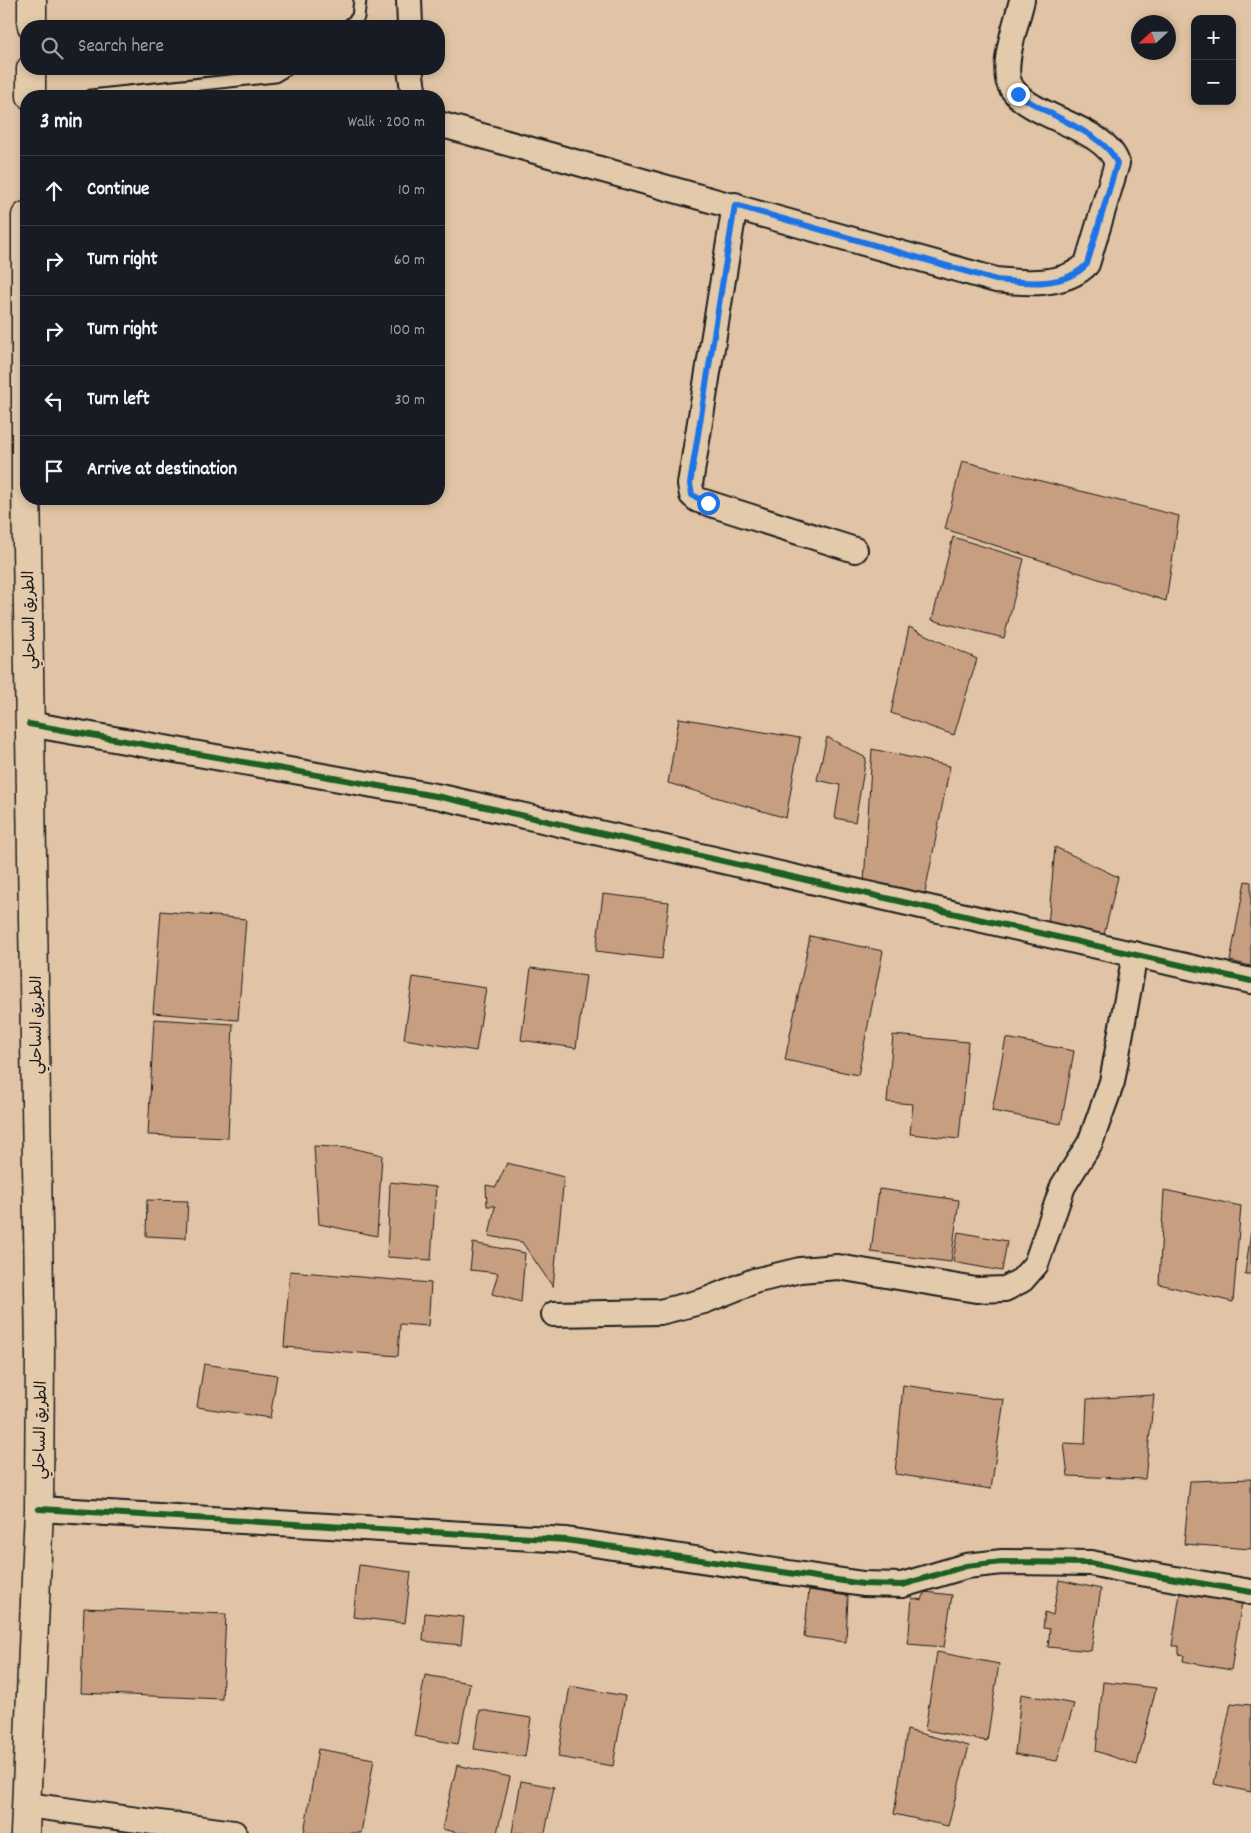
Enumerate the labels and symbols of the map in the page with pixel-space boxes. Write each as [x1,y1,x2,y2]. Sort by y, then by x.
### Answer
north arrow [1131,15,1176,60]
route end [1007,83,1030,106]
route start [697,492,720,515]
street label: الطريق الساحلي [18,570,44,669]
street label: الطريق الساحلي [26,976,50,1074]
street label: الطريق الساحلي [29,1381,55,1480]

